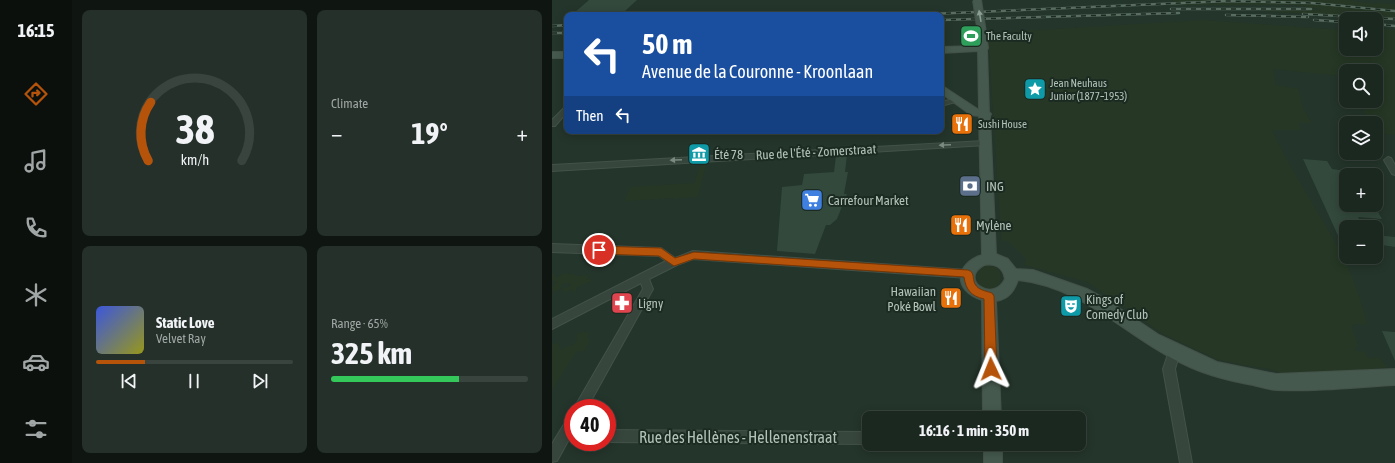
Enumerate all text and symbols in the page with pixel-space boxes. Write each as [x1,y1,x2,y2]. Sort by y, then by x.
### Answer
one-way arrow [977,10,983,22]
map controls [1339,12,1383,264]
button: sound [1339,12,1383,56]
text: 16:15 [17,20,55,41]
sports icon: The Faculty [958,23,984,49]
icon: left [576,28,628,80]
text: 50 m [642,28,692,60]
place label: The Faculty [986,30,1032,42]
text: Avenue de la Couronne - Kroonlaan [642,61,873,82]
button: search [1339,64,1383,108]
place icon: Jean Neuhaus Junior (1877–1953) [1022,76,1048,102]
place label: Jean Neuhaus Junior (1877–1953) [1050,77,1127,102]
icon: directions [22,80,50,108]
text: Climate [331,96,368,111]
icon: left [612,104,634,126]
text: 38 [175,105,214,153]
text: Then [576,107,604,124]
restaurant icon: Sushi House [949,111,975,137]
text: 19° [411,116,448,150]
button: layers [1339,116,1383,160]
place label: Sushi House [978,118,1027,130]
text: − [331,120,342,146]
text: + [517,120,528,146]
museum icon: Été 78 [686,141,712,167]
street label: Rue de l'Été - Zomerstraat [755,141,877,163]
one-way arrow [938,142,951,148]
icon: music [22,147,50,175]
place label: Été 78 [714,147,743,162]
text: km/h [180,151,209,167]
one-way arrow [670,157,682,164]
button: + [1339,168,1383,212]
bank icon: ING [957,173,983,199]
place label: ING [986,179,1004,194]
supermarket icon: Carrefour Market [799,187,825,213]
place label: Carrefour Market [828,193,909,208]
restaurant icon: Mylène [948,212,974,238]
icon: phone [22,214,50,242]
place label: Mylène [976,218,1012,233]
button: − [1339,220,1383,264]
pin [582,233,616,267]
icon: arrive [588,239,610,261]
icon: climate [22,281,50,309]
place label: Hawaiian Poké Bowl [887,284,937,314]
restaurant icon: Hawaiian Poké Bowl [938,285,964,311]
pharmacy icon: Ligny [609,290,635,316]
place label: Kings of Comedy Club [1086,292,1148,322]
theatre icon: Kings of Comedy Club [1058,293,1084,319]
place label: Ligny [638,296,664,311]
text: Static Love [156,314,215,331]
text: Range · 65% [331,316,388,331]
text: Velvet Ray [156,331,206,346]
text: 325 km [331,336,412,370]
icon: car [22,348,50,376]
position arrow [970,348,1012,390]
icon: previous [118,370,140,392]
icon: pause [183,370,205,392]
icon: next [249,370,271,392]
speed limit sign: 40 [564,399,616,451]
icon: filters [22,415,50,443]
text: 16:16 · 1 min · 350 m [919,422,1029,439]
street label: Rue des Hellènes - Hellenenstraat [639,428,837,446]

